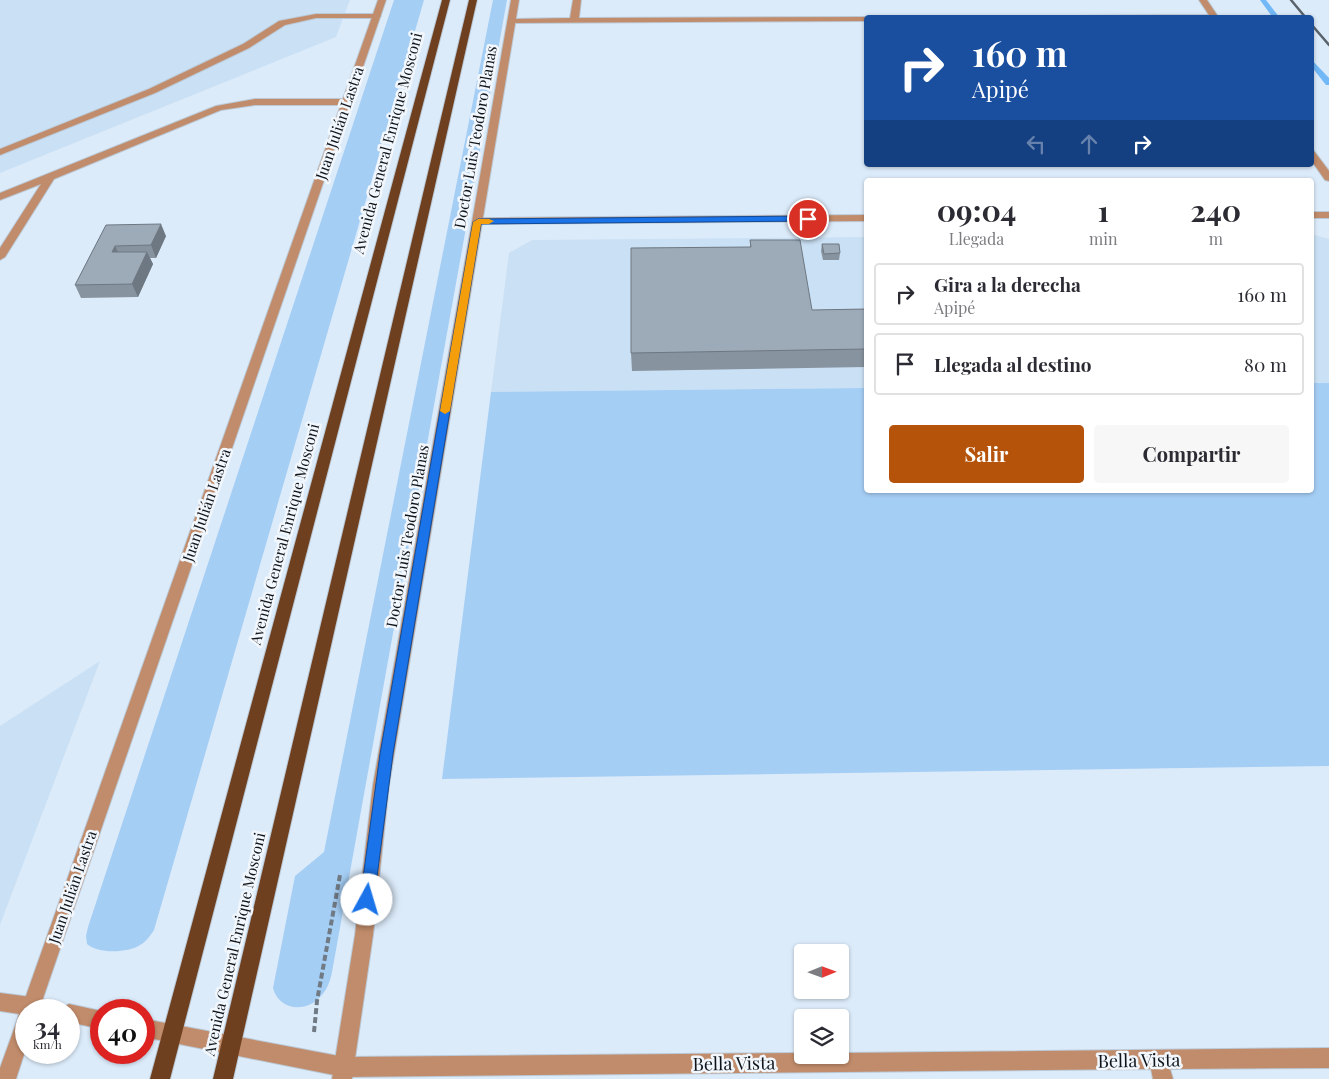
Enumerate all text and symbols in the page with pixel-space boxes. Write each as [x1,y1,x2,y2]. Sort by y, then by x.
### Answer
text: 160 m [972,29,1067,76]
street label: Avenida General Enrique Mosconi [348,30,426,257]
icon: right [889,35,954,100]
street label: Doctor Luis Teodoro Planas [449,44,501,230]
street label: Juan Julián Lastra [310,63,368,183]
text: Apipé [972,74,1029,104]
icon: left [1022,130,1050,158]
icon: ahead [1075,130,1103,158]
icon: right [1128,130,1156,158]
text: 09:04 [937,190,1016,230]
text: 1 [1098,190,1109,230]
text: 240 [1190,190,1241,230]
pin [787,198,829,240]
icon: arrive [794,205,822,233]
text: Llegada [949,228,1004,249]
text: min [1089,228,1118,249]
text: m [1209,228,1223,249]
text: Gira a la derecha [934,271,1081,297]
icon: right [891,280,919,308]
text: 160 m [1237,281,1287,307]
text: Apipé [934,297,975,318]
icon: arrive [891,350,919,378]
text: Llegada al destino [934,351,1092,377]
text: 80 m [1244,351,1287,377]
street label: Avenida General Enrique Mosconi [245,421,323,648]
button: Salir [889,425,1084,483]
button: Compartir [1094,425,1289,483]
street label: Doctor Luis Teodoro Planas [381,443,433,629]
street label: Juan Julián Lastra [177,445,235,565]
street label: Juan Julián Lastra [43,827,101,947]
street label: Avenida General Enrique Mosconi [198,830,270,1059]
position arrow [340,873,392,925]
north arrow [794,944,849,999]
map controls [794,944,849,1064]
speed limit sign: 40 [90,999,155,1064]
text: 34 [35,1009,60,1042]
button: layers [794,1009,849,1064]
text: km/h [33,1036,62,1052]
street label: Bella Vista [1097,1047,1181,1073]
street label: Bella Vista [692,1050,776,1076]

